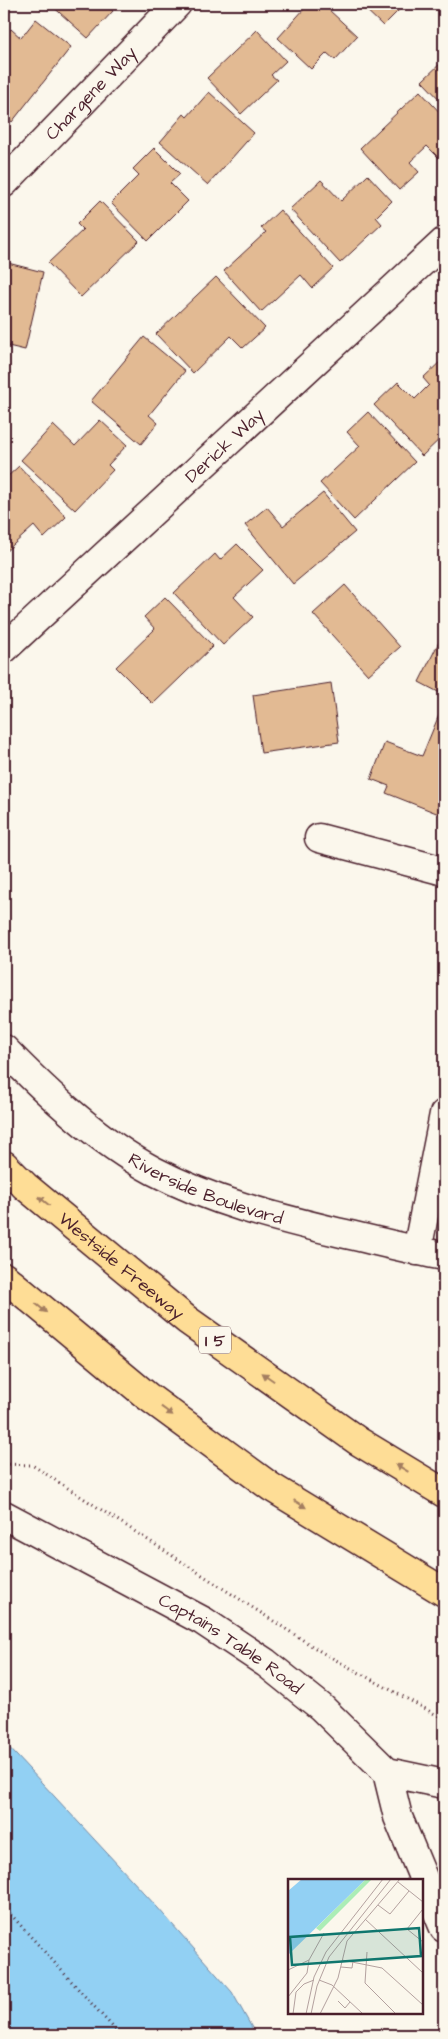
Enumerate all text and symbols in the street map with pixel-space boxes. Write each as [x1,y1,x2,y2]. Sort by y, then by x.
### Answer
street label: Chargene Way [40,41,143,146]
street label: Derick Way [179,403,270,489]
street label: Riverside Boulevard [123,1147,286,1231]
one-way arrow [37,1195,50,1206]
street label: Westside Freeway [53,1207,190,1327]
one-way arrow [35,1302,47,1314]
road number: I 5 [199,1326,231,1354]
one-way arrow [261,1372,274,1382]
one-way arrow [160,1405,173,1416]
one-way arrow [396,1463,409,1472]
one-way arrow [293,1500,306,1509]
street label: Captains Table Road [154,1588,308,1701]
inset map [288,1879,423,2014]

